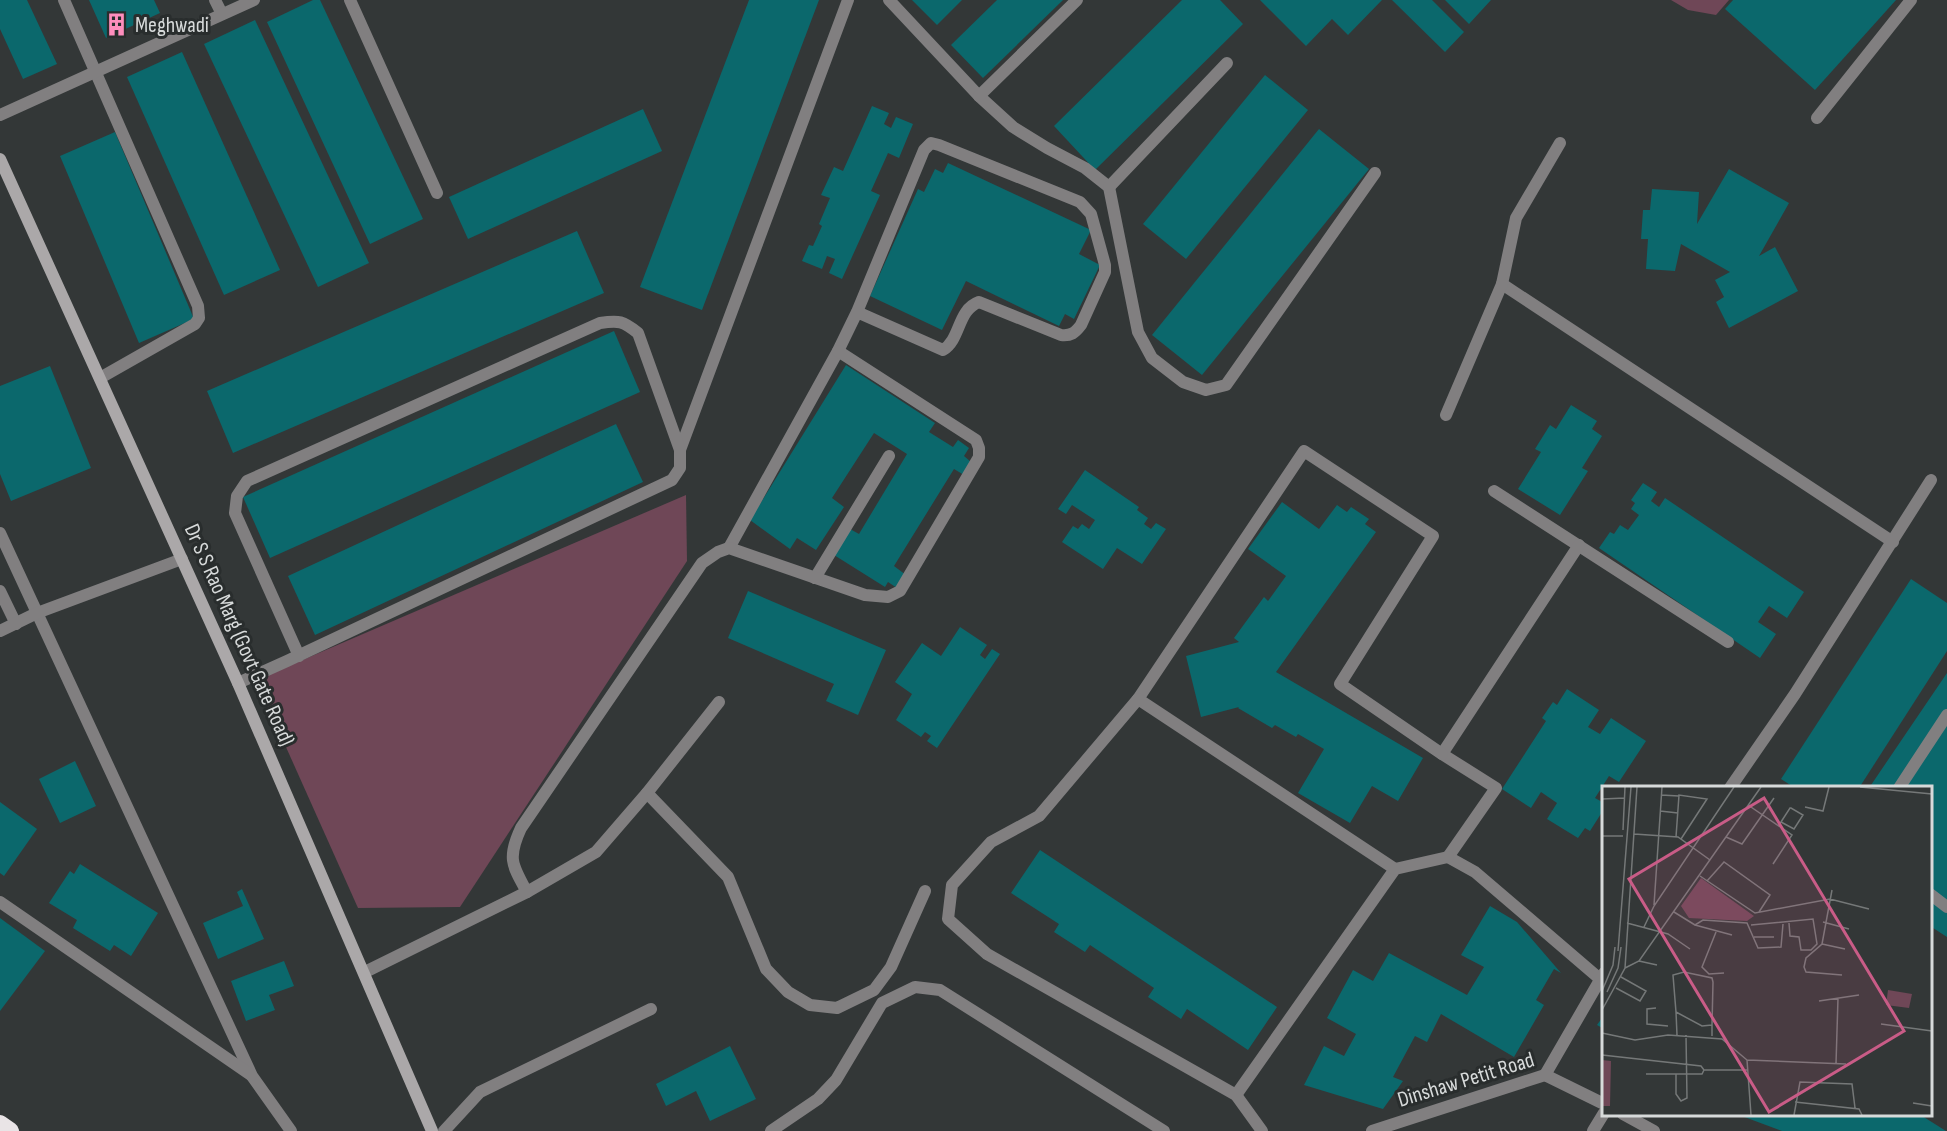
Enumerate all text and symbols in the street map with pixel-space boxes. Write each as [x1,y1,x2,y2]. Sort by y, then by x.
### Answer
building icon: Meghwadi [104,12,130,38]
place label: Meghwadi [135,12,209,39]
street label: Dr S S Rao Marg (Govt Gate Road) [178,520,300,750]
inset map [1602,786,1932,1116]
street label: Dinshaw Petit Road [1394,1046,1538,1114]

